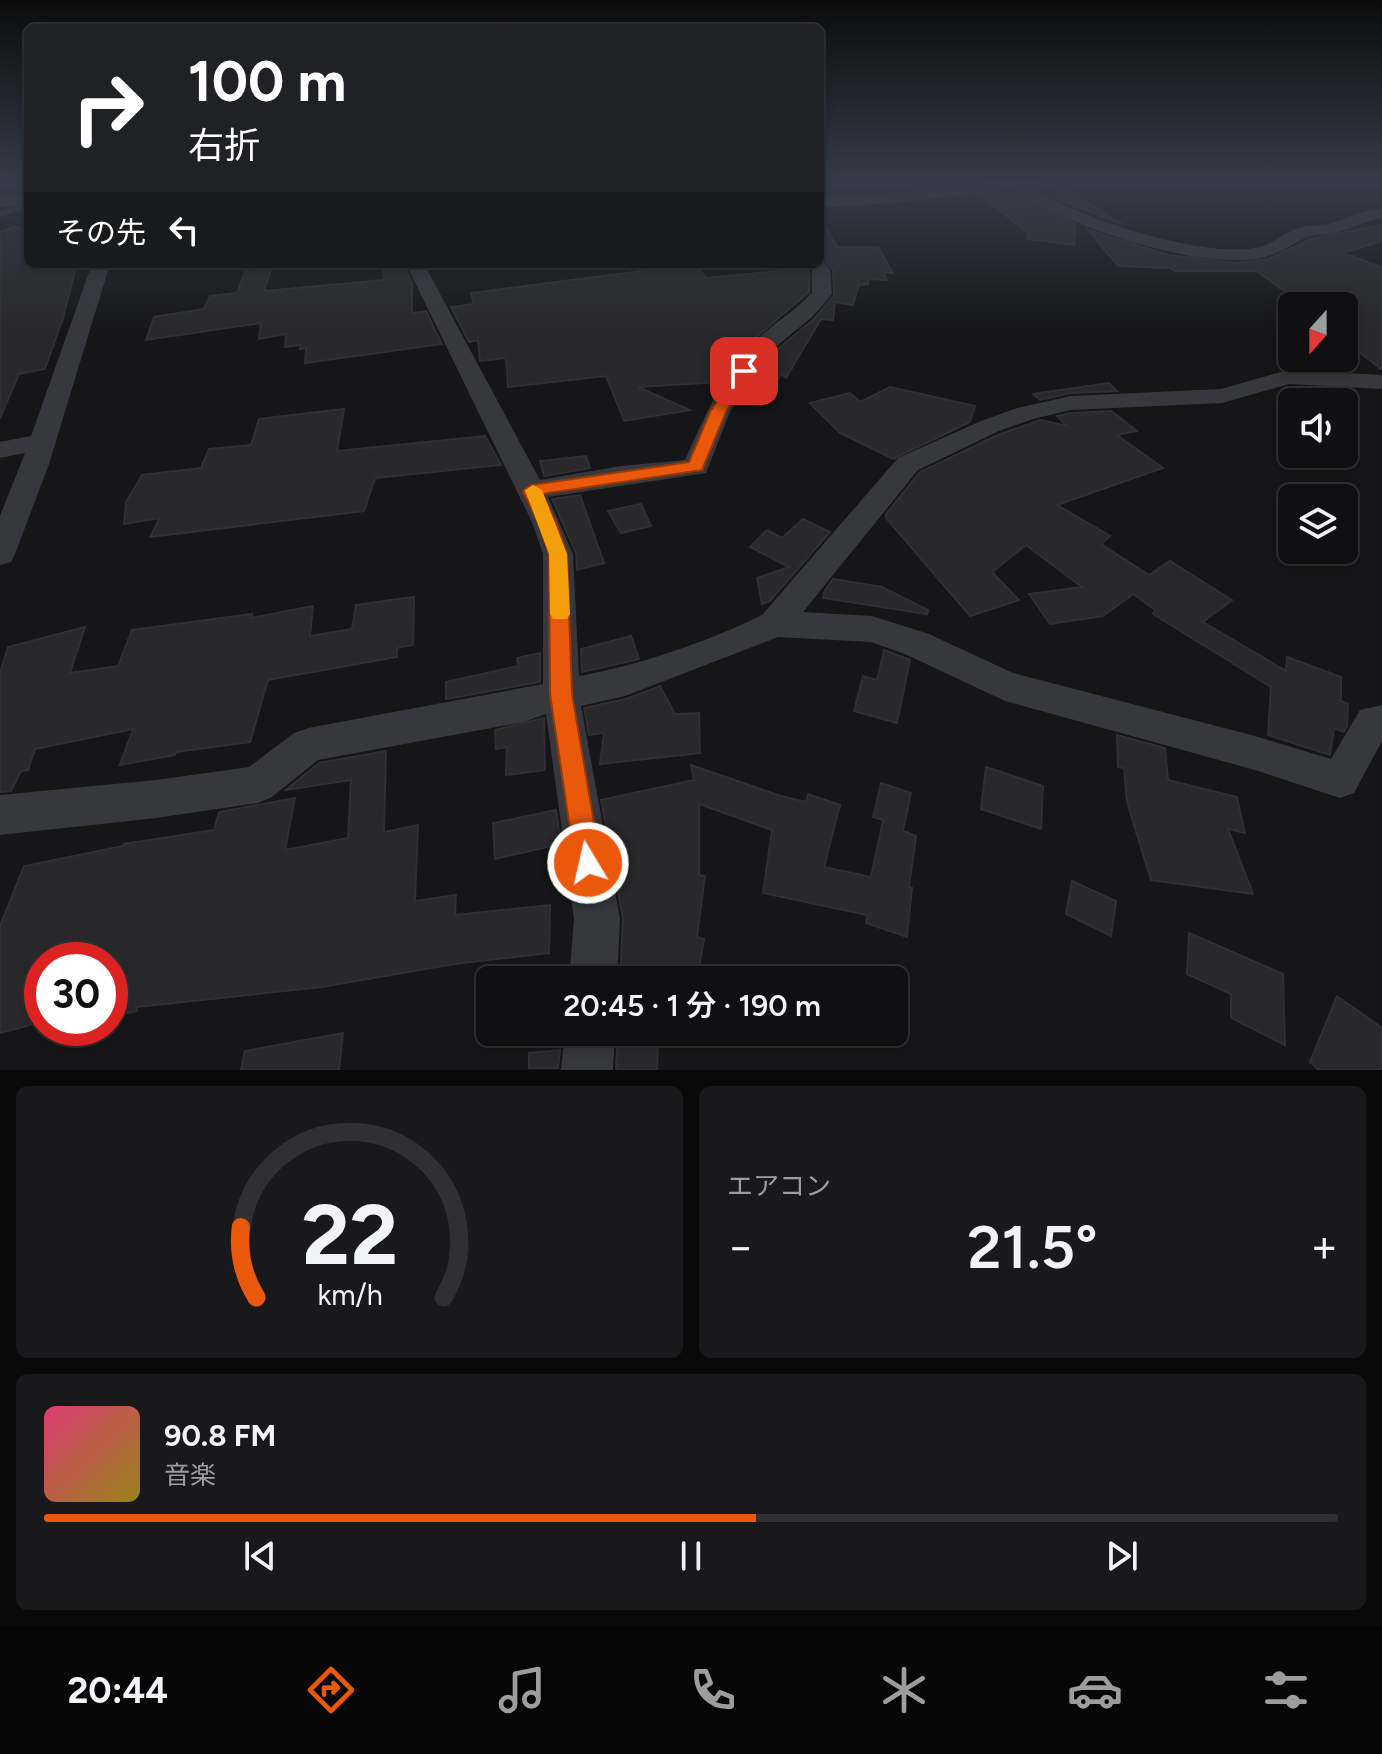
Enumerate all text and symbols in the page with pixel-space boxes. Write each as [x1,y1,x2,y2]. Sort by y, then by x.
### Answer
text: 100 m [188,48,346,115]
icon: right [56,56,160,160]
text: 右折 [188,124,260,167]
icon: left [162,208,206,252]
text: その先 [56,214,146,251]
north arrow [1278,292,1358,372]
map controls [1278,292,1358,564]
pin [710,337,778,405]
icon: arrive [722,349,766,393]
button: sound [1278,388,1358,468]
button: layers [1278,484,1358,564]
position arrow [546,821,630,905]
speed limit sign: 30 [24,942,128,1046]
text: 20:45 · 1 分 · 190 m [563,987,821,1024]
text: エアコン [727,1170,831,1202]
text: 22 [301,1185,398,1285]
text: 21.5° [967,1211,1098,1283]
text: − [727,1220,754,1273]
text: + [1311,1220,1338,1273]
text: km/h [317,1278,382,1312]
text: 90.8 FM [164,1417,276,1454]
text: 音楽 [164,1459,216,1491]
icon: previous [238,1534,282,1578]
icon: pause [669,1534,713,1578]
icon: next [1100,1534,1144,1578]
icon: directions [303,1662,359,1718]
icon: music [494,1662,550,1718]
icon: phone [685,1662,741,1718]
icon: climate [876,1662,932,1718]
icon: car [1067,1662,1123,1718]
icon: filters [1258,1662,1314,1718]
text: 20:44 [68,1669,168,1712]

